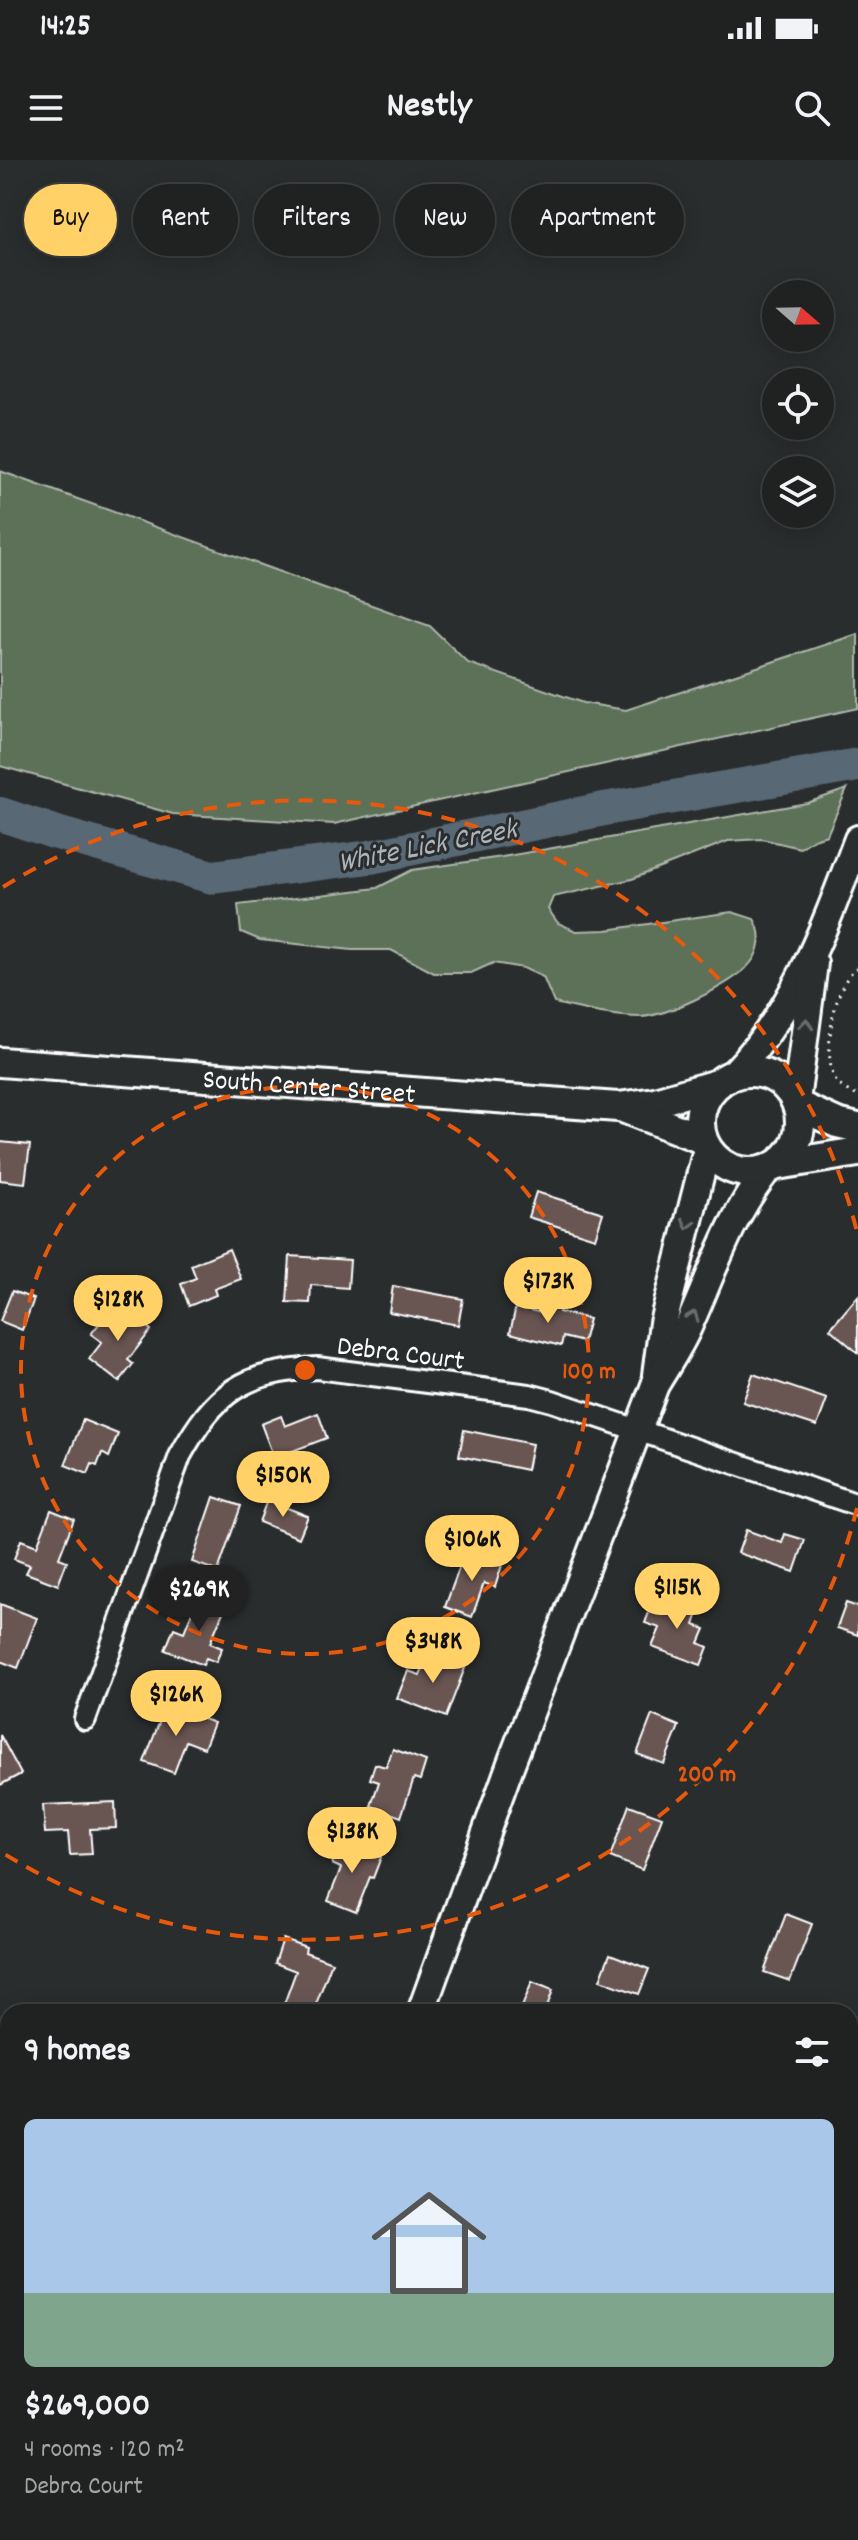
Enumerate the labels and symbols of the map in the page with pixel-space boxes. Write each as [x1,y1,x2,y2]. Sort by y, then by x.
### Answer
north arrow [762,280,834,352]
water label: White Lick Creek [335,810,524,887]
one-way arrow [797,1017,814,1030]
street label: South Center Street [201,1062,417,1117]
one-way arrow [680,1217,697,1231]
pin: $173K [492,1257,604,1325]
pin: $128K [62,1275,174,1343]
one-way arrow [683,1310,699,1324]
street label: Debra Court [334,1328,466,1384]
centre of rings [291,1356,319,1384]
text: 100 m [562,1356,616,1390]
pin: $150K [227,1451,339,1519]
pin: $106K [416,1515,528,1583]
pin: $115K [621,1563,733,1631]
pin: $269K [143,1565,255,1633]
pin: $348K [377,1617,489,1685]
pin: $126K [120,1670,232,1738]
text: 200 m [678,1759,736,1793]
pin: $138K [296,1807,408,1875]

